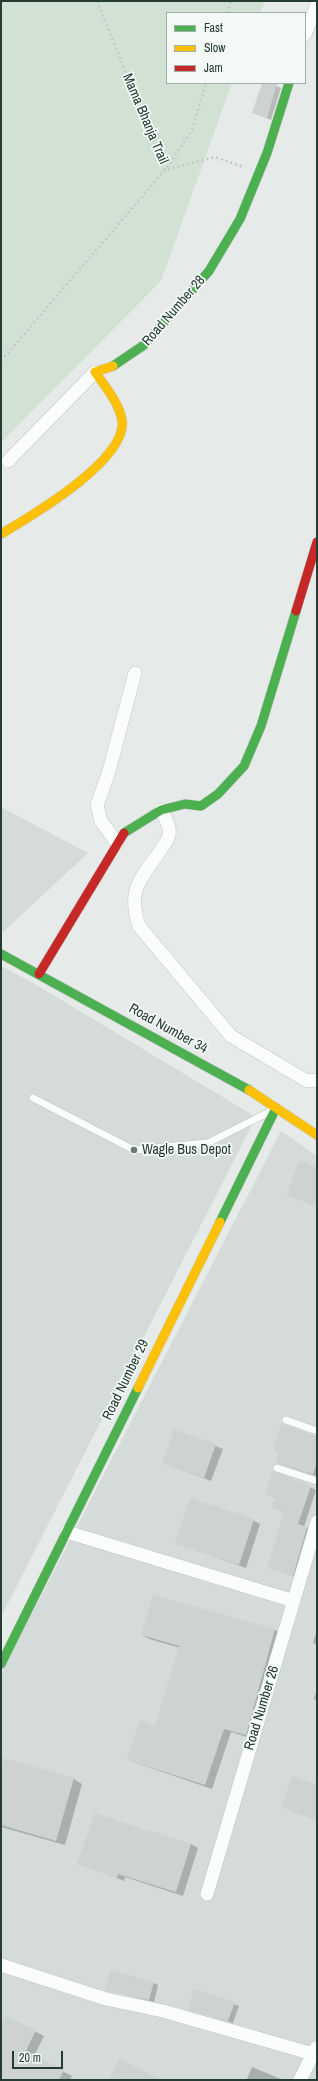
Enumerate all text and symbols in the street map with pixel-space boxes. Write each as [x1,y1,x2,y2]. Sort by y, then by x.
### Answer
legend [166,12,306,84]
text: Fast [204,20,223,36]
text: Slow [204,40,225,56]
text: Jam [204,60,223,76]
street label: Mama Bhanja Trail [118,71,172,167]
street label: Road Number 28 [139,273,209,349]
street label: Road Number 34 [126,1000,210,1058]
place label: Wagle Bus Depot [142,1142,231,1158]
marker: Wagle Bus Depot [129,1145,139,1155]
street label: Road Number 29 [99,1337,153,1423]
street label: Road Number 26 [241,1664,283,1752]
scale bar [14,2043,65,2069]
text: 20 m [19,2050,41,2066]

